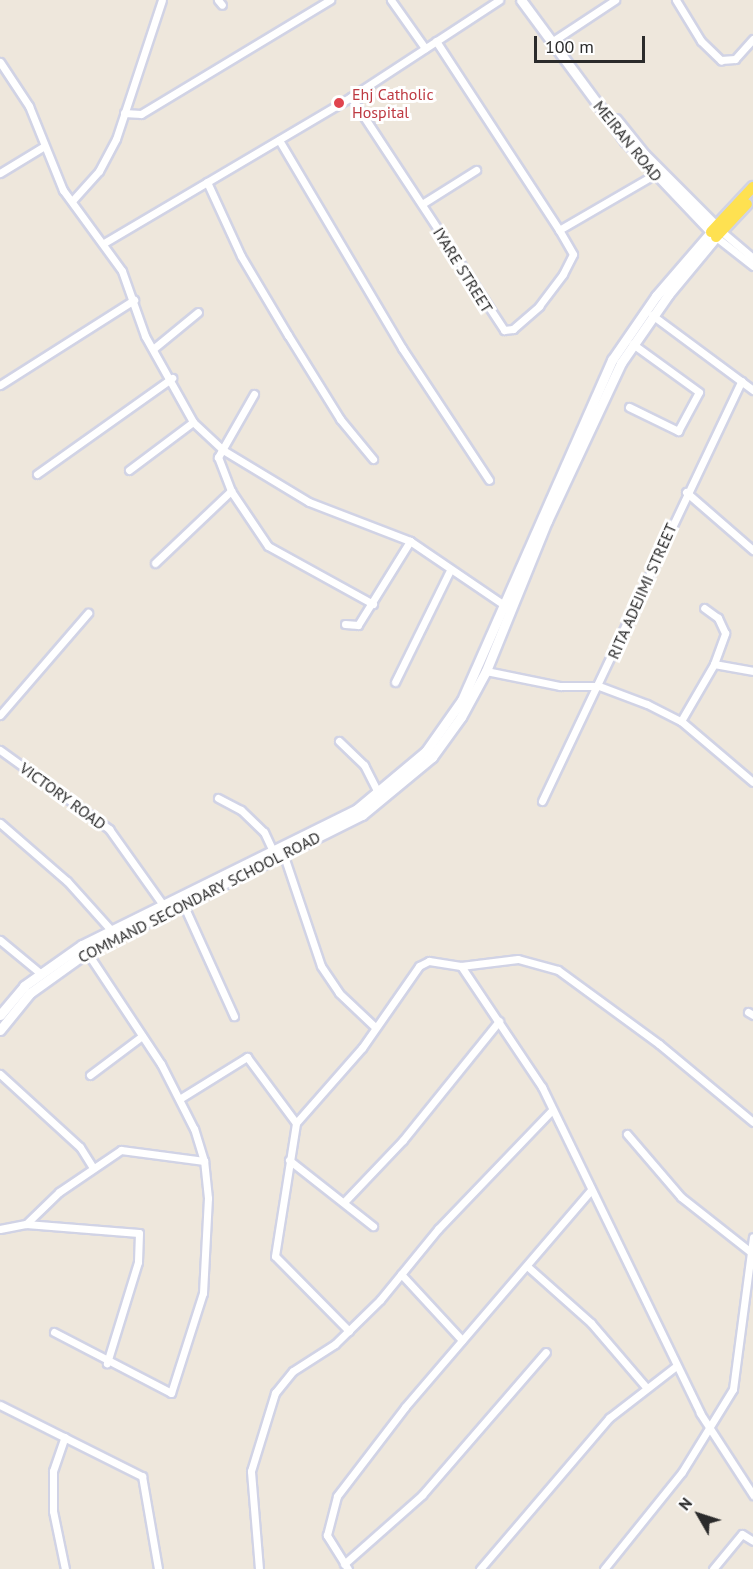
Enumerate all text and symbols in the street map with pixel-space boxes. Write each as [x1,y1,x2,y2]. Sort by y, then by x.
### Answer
scale bar [537,24,648,62]
text: 100 m [545,35,594,58]
place label: Ehj Catholic Hospital [352,84,434,122]
marker: Ehj Catholic Hospital [330,94,348,112]
street label: MEIRAN ROAD [590,97,666,185]
street label: IYARE STREET [429,224,497,316]
street label: RITA ADEJIMI STREET [603,520,681,662]
street label: VICTORY ROAD [16,758,110,834]
street label: COMMAND SECONDARY SCHOOL ROAD [74,827,324,967]
north arrow [669,1485,729,1545]
text: N [674,1493,696,1514]

